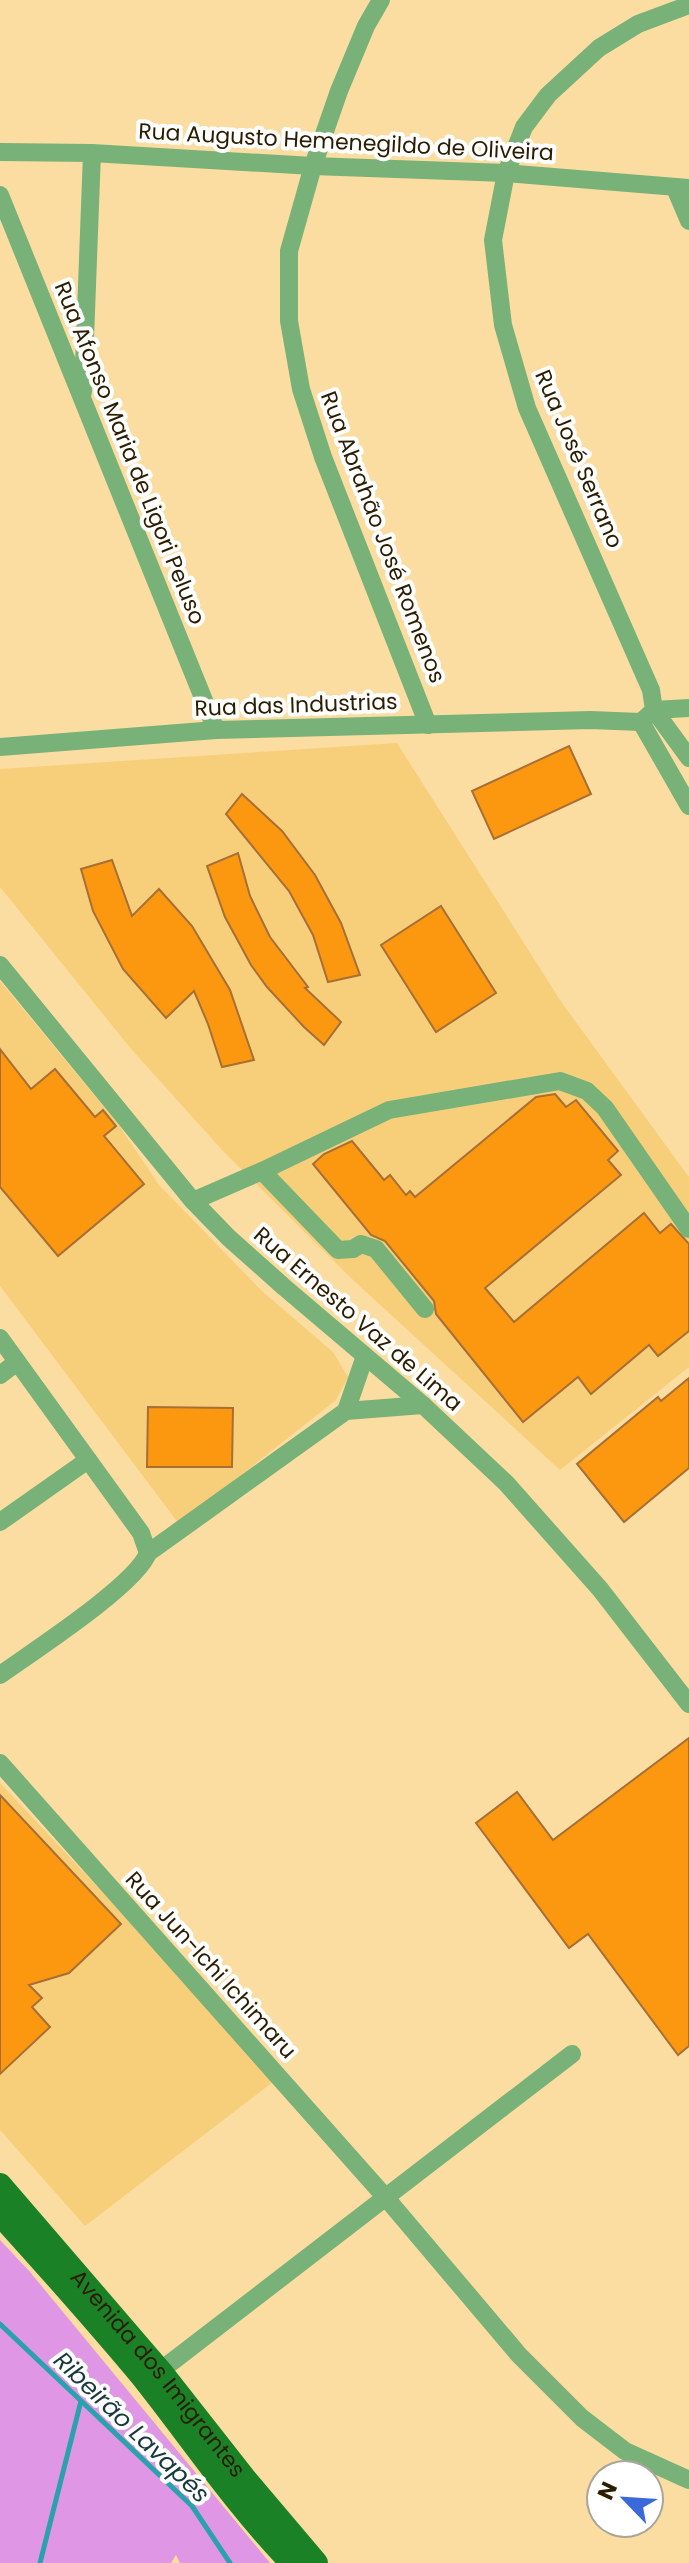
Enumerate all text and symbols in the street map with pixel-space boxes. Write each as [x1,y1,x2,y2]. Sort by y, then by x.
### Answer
street label: Rua Augusto Hemenegildo de Oliveira [138,116,554,168]
street label: Rua Afonso Maria de Ligori Peluso [47,277,213,629]
street label: Rua José Serrano [527,365,631,553]
street label: Rua Abrahão José Romenos [313,387,453,687]
street label: Rua das Industrias [194,686,398,724]
street label: Rua Ernesto Vaz de Lima [247,1220,469,1418]
street label: Rua Jun-Ichi Ichimaru [118,1865,304,2065]
street label: Avenida dos Imigrantes [64,2262,253,2484]
water label: Ribeirão Lavapés [47,2344,217,2510]
north arrow [585,2459,665,2539]
text: N [590,2477,625,2505]

